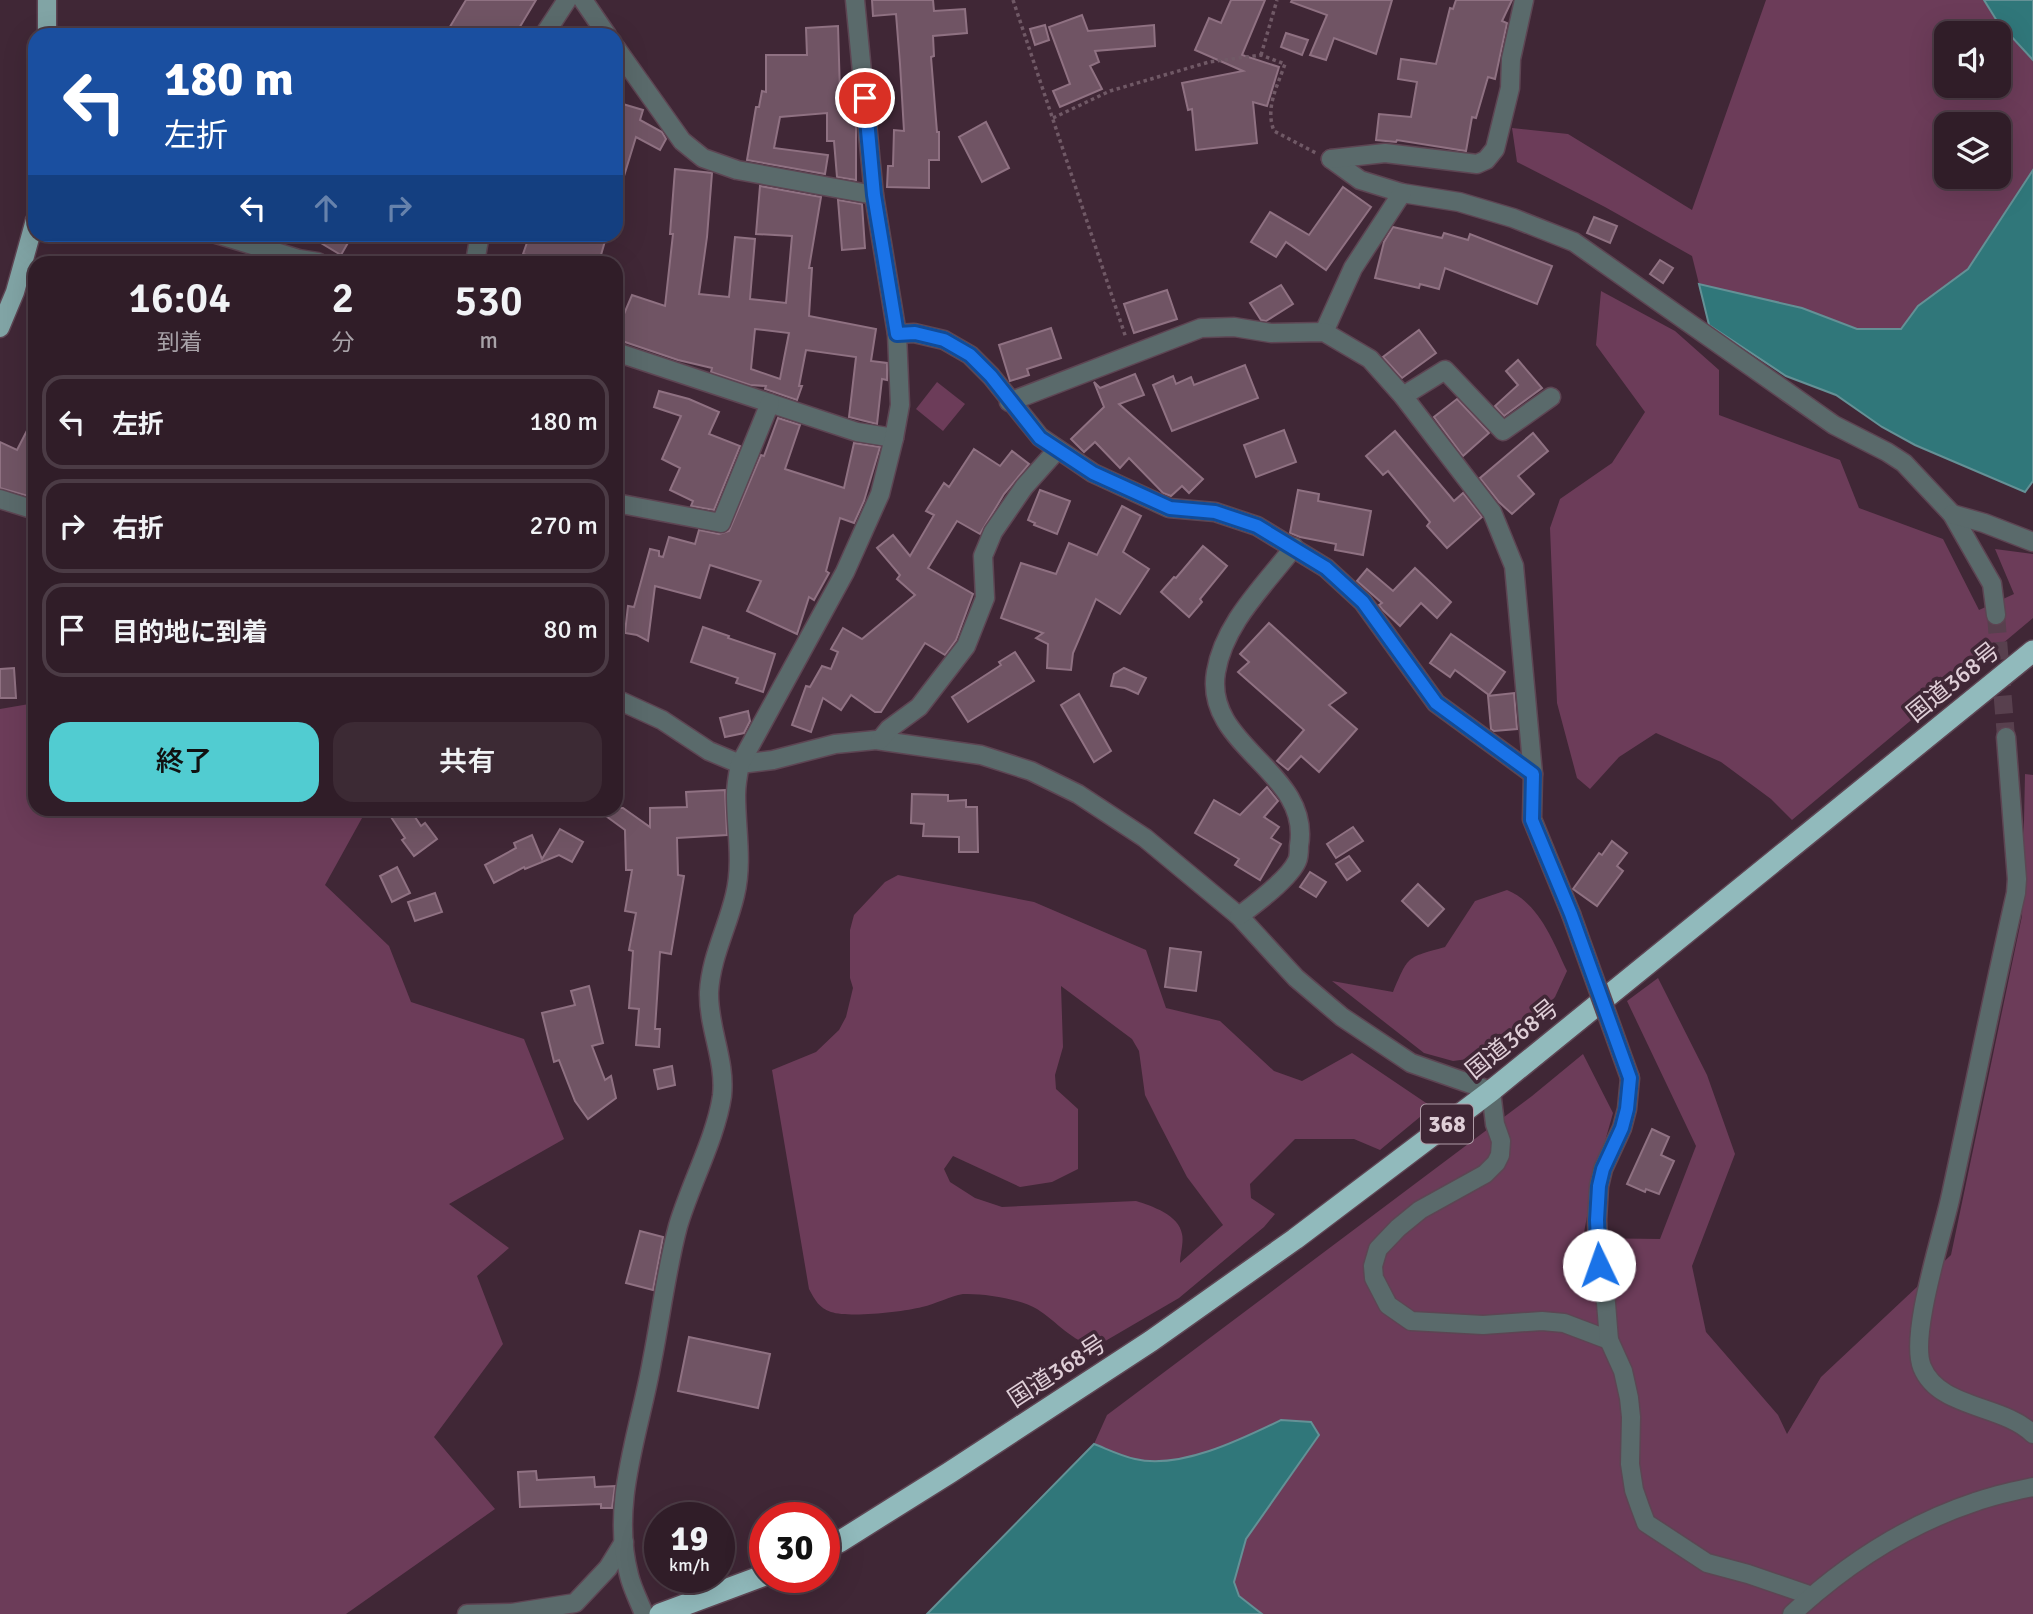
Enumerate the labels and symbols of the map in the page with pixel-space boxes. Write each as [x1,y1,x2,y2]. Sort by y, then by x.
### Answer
pin [835,68,895,128]
street label: 国道368号 [1900,635,2006,729]
street label: 国道368号 [1459,992,1565,1086]
road number: 368 [1421,1105,1473,1144]
position arrow [1562,1228,1636,1302]
street label: 国道368号 [1002,1328,1112,1414]
speed limit sign: 30 [749,1502,840,1593]

